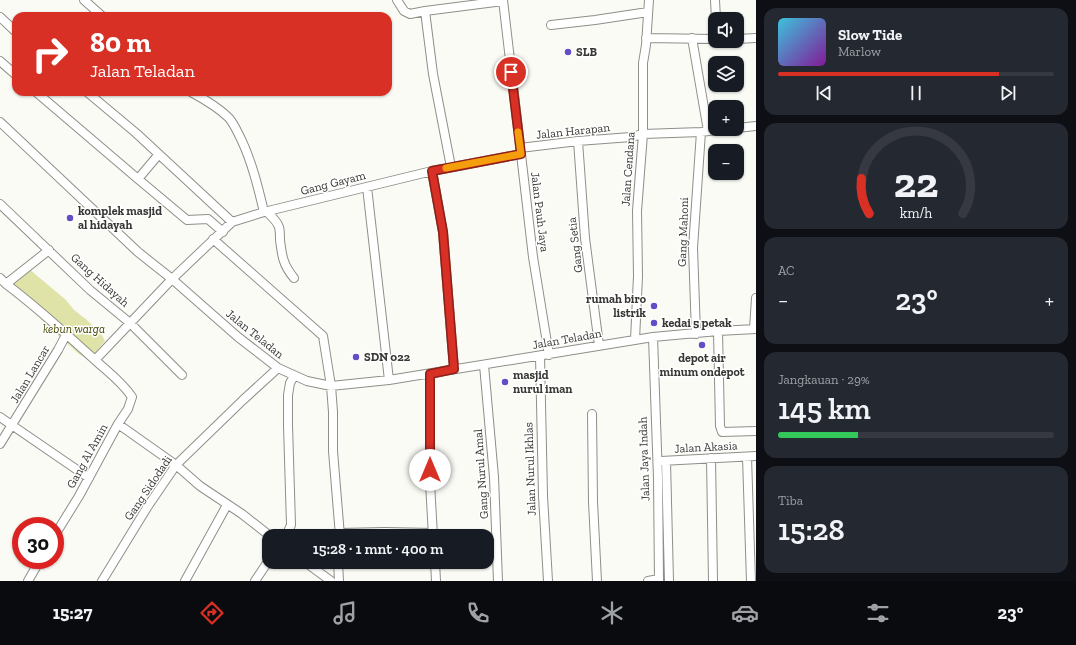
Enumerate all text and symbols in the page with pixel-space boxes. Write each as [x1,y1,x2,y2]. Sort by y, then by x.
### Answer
map controls [708,12,744,180]
button: sound [708,12,744,48]
text: 80 m [90,26,151,59]
text: Slow Tide [838,26,902,44]
icon: right [24,28,76,80]
text: Marlow [838,44,881,59]
place label: SLB [576,45,597,59]
marker: SLB [563,47,573,57]
pin [494,55,528,89]
button: layers [708,56,744,92]
text: Jalan Teladan [90,60,195,82]
icon: arrive [500,61,522,83]
icon: previous [813,82,835,104]
icon: pause [905,82,927,104]
icon: next [997,82,1019,104]
button: + [708,100,744,136]
street label: Jalan Harapan [535,120,611,142]
street label: Jalan Cendana [618,131,638,207]
button: − [708,144,744,180]
text: 22 [894,158,938,208]
street label: Gang Gayam [299,168,368,198]
street label: Jalan Pauh Jaya [528,171,552,253]
street label: Gang Mahoni [675,196,691,267]
place label: komplek masjid al hidayah [78,204,162,232]
text: km/h [900,204,932,221]
marker: komplek masjid al hidayah [65,213,75,223]
street label: Gang Setia [565,216,585,274]
street label: Gang Hidayah [68,250,132,310]
text: AC [778,263,795,278]
text: 23° [895,282,938,318]
text: − [778,287,788,314]
text: + [1045,287,1054,314]
place label: rumah biro listrik [586,292,647,320]
marker: rumah biro listrik [649,301,659,311]
street label: Jalan Teladan [223,307,287,362]
place label: kedai 5 petak [662,316,732,330]
marker: kedai 5 petak [649,318,659,328]
park label: kebun warga [43,322,105,336]
street label: Jalan Teladan [531,326,603,352]
marker: depot air minum ondepot [697,340,707,350]
street label: Jalan Lancar [7,342,53,406]
place label: SDN 022 [364,350,411,364]
place label: depot air minum ondepot [660,351,745,379]
marker: SDN 022 [351,352,361,362]
place label: masjid nurul iman [513,368,572,396]
text: Jangkauan · 29% [778,372,870,387]
marker: masjid nurul iman [500,377,510,387]
text: 145 km [778,391,871,427]
street label: Jalan Jaya Indah [636,416,652,501]
street label: Gang Al Amin [64,421,111,491]
street label: Jalan Nurul Ikhlas [521,422,539,516]
street label: Gang Nurul Amal [471,429,491,519]
street label: Jalan Akasia [674,438,738,456]
position arrow [409,449,451,491]
street label: Gang Sidodadi [121,452,175,523]
text: Tiba [778,493,803,508]
text: 15:28 [778,512,845,548]
speed limit sign: 30 [12,517,64,569]
text: 15:28 · 1 mnt · 400 m [313,540,443,558]
icon: directions [198,599,226,627]
icon: music [331,599,359,627]
icon: phone [464,599,492,627]
icon: climate [598,599,626,627]
icon: car [731,599,759,627]
icon: filters [864,599,892,627]
text: 15:27 [53,602,92,624]
text: 23° [997,602,1023,624]

